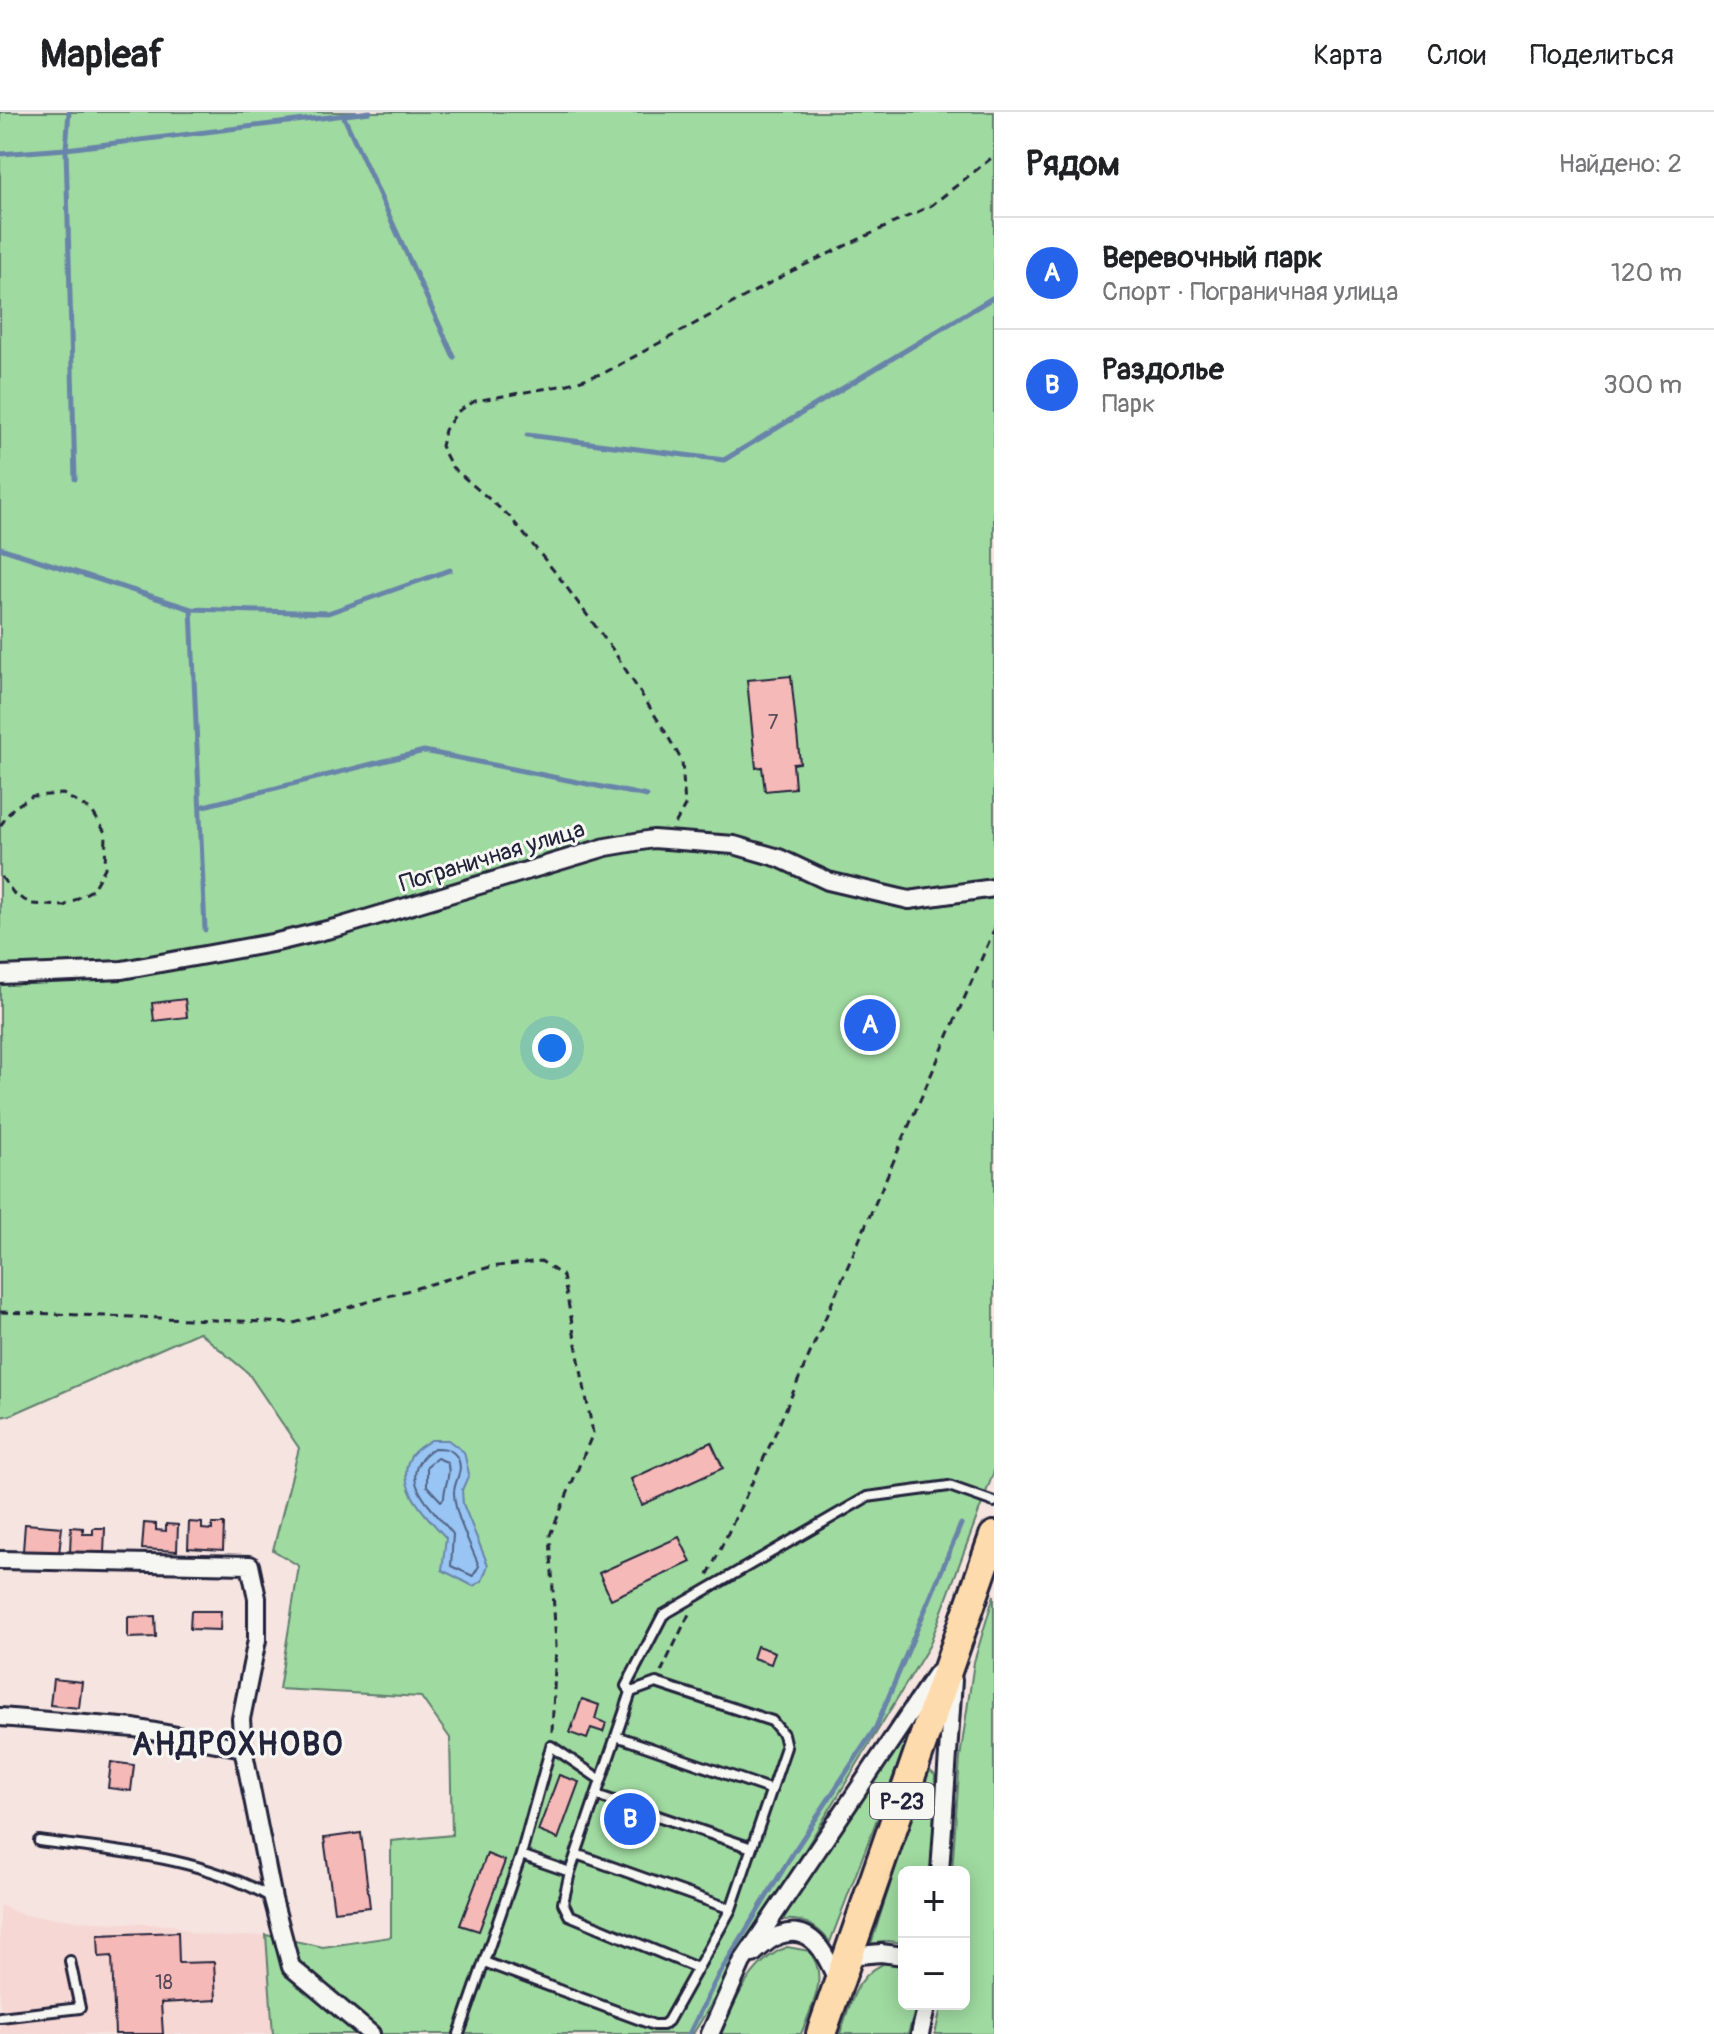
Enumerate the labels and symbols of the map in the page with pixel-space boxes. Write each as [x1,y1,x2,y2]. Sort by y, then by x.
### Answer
house number: 7 [768,710,779,735]
street label: Пограничная улица [396,815,588,898]
pin: A [844,995,896,1055]
your location [532,1028,572,1068]
district label: АНДРОХНОВО [132,1725,344,1765]
road number: Р-23 [870,1783,934,1819]
pin: B [604,1789,656,1849]
house number: 18 [155,1970,173,1995]

